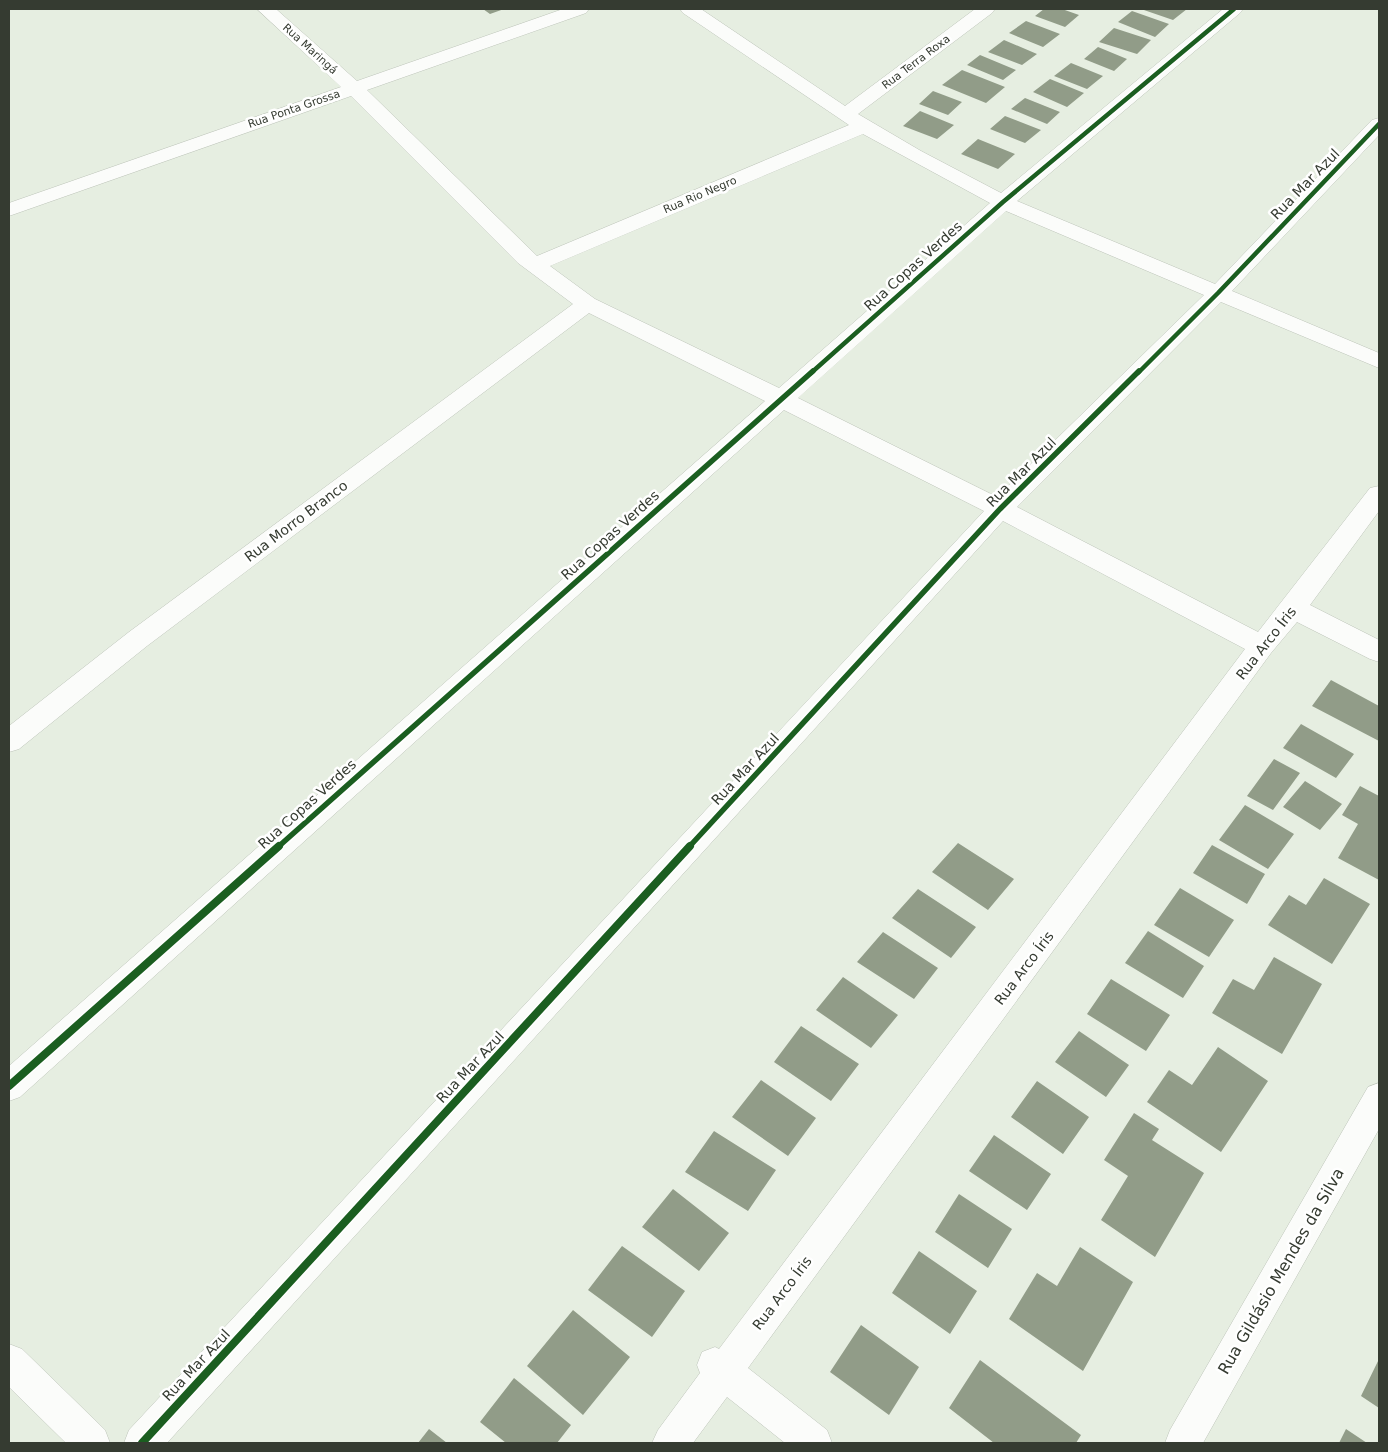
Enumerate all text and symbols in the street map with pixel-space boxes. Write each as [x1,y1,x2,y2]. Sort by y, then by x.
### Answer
street label: Rua Maringá [280,21,340,77]
street label: Rua Terra Roxa [879,32,953,92]
street label: Rua Ponta Grossa [246,87,342,131]
street label: Rua Mar Azul [1267,146,1343,222]
street label: Rua Rio Negro [661,174,739,216]
street label: Rua Copas Verdes [861,218,965,314]
street label: Rua Mar Azul [983,434,1059,510]
street label: Rua Morro Branco [241,477,351,565]
street label: Rua Copas Verdes [558,487,662,583]
street label: Rua Arco Íris [1233,603,1299,683]
street label: Rua Mar Azul [708,730,782,808]
street label: Rua Copas Verdes [255,756,359,852]
street label: Rua Arco Íris [991,928,1057,1008]
street label: Rua Mar Azul [433,1028,507,1106]
street label: Rua Gildásio Mendes da Silva [1214,1165,1348,1377]
street label: Rua Arco Íris [749,1253,815,1333]
street label: Rua Mar Azul [159,1326,233,1404]

